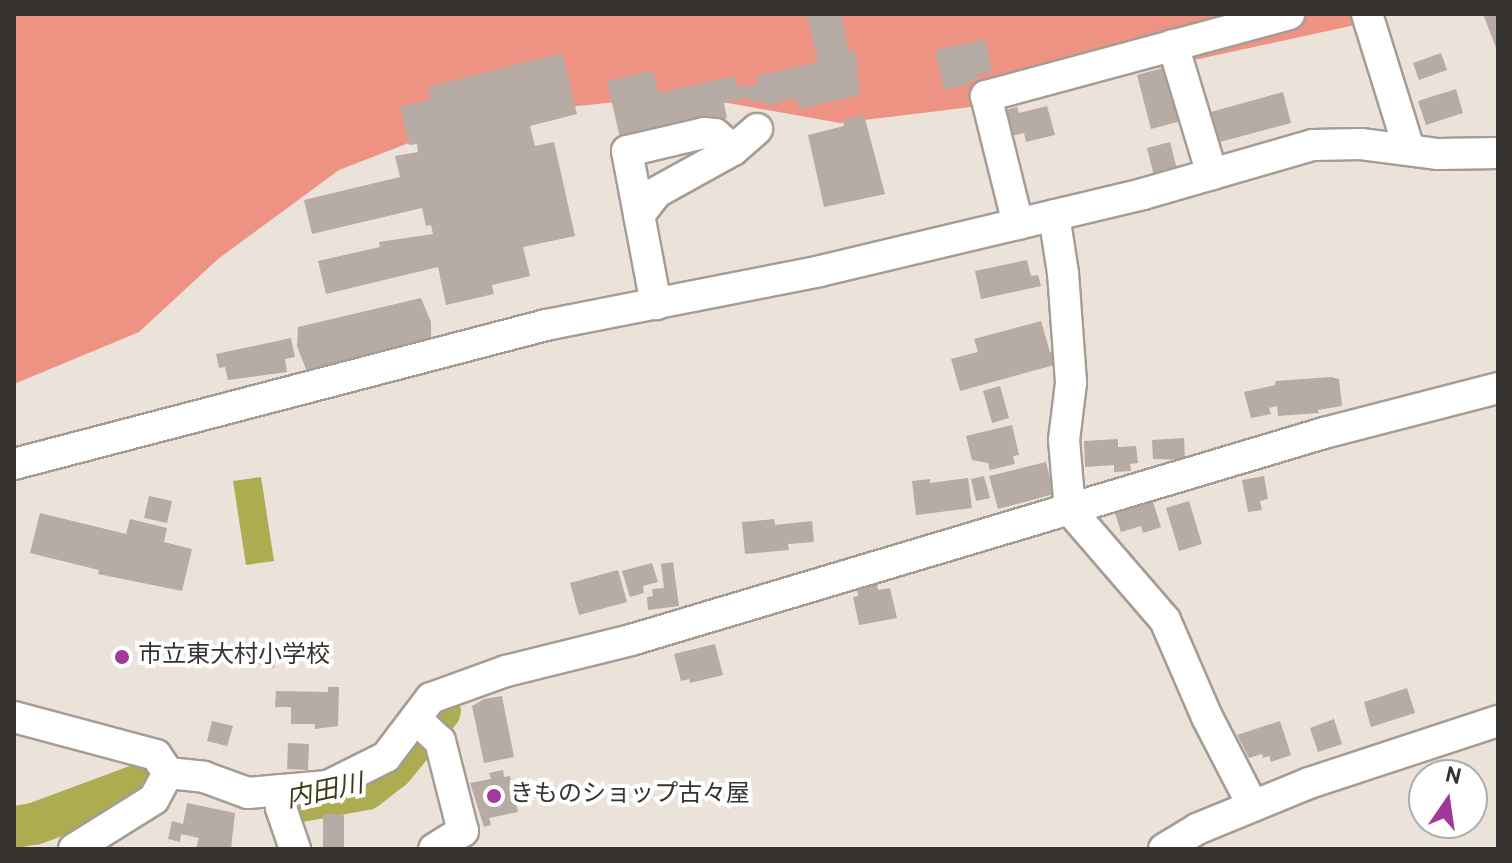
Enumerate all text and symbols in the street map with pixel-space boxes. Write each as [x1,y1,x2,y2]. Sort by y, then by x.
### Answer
place label: 市立東大村小学校 [138,643,330,671]
marker: 市立東大村小学校 [113,648,131,666]
north arrow [1408,759,1488,839]
text: N [1442,762,1464,792]
water label: 内田川 [284,770,366,816]
place label: きものショップ古々屋 [510,782,750,810]
marker: きものショップ古々屋 [485,787,503,805]

